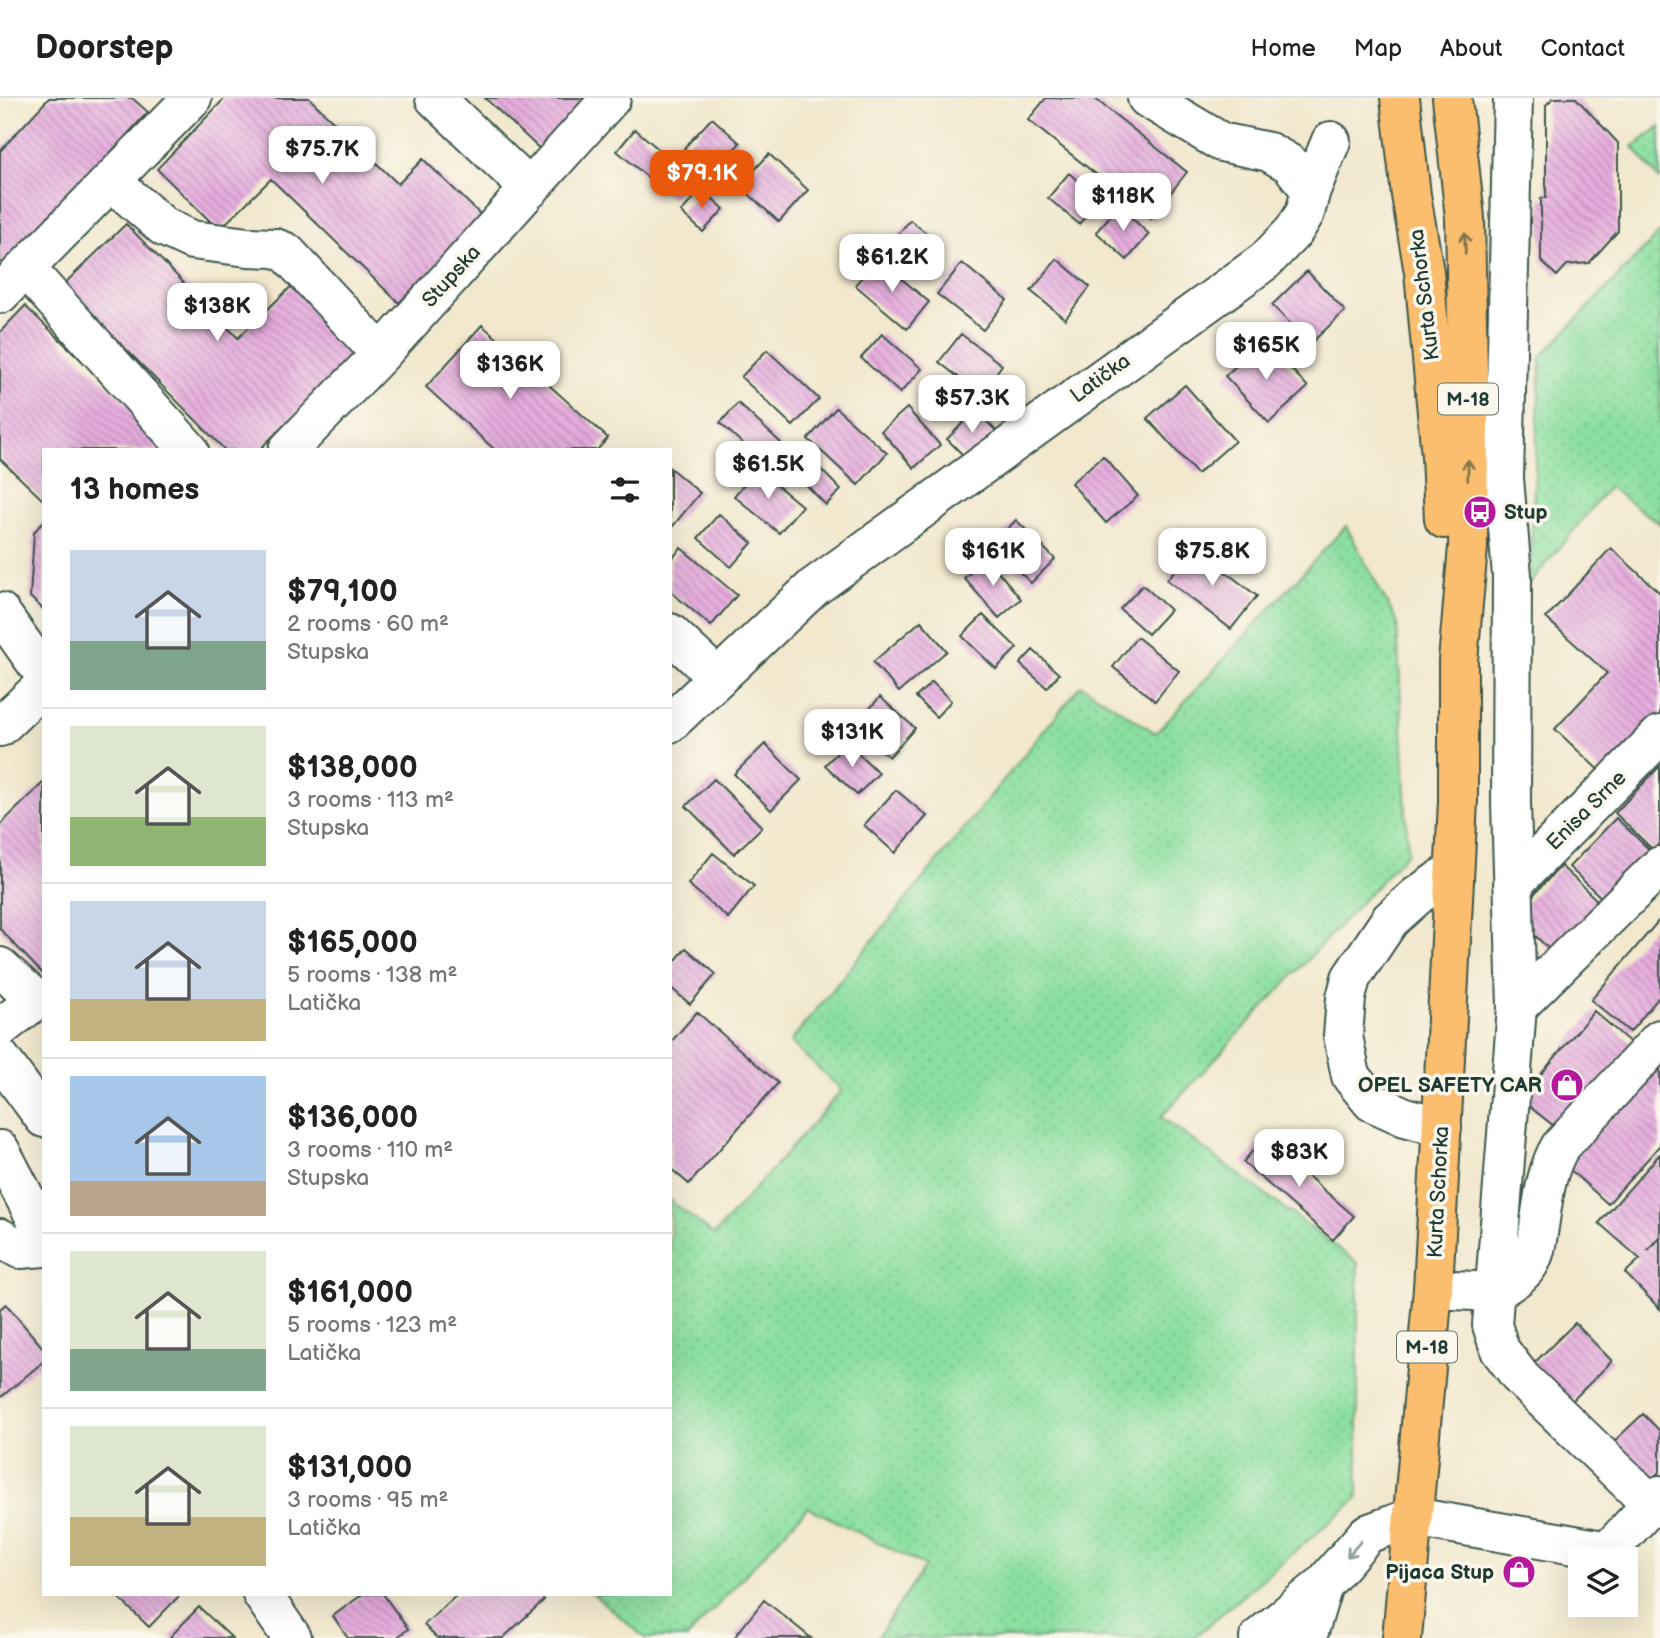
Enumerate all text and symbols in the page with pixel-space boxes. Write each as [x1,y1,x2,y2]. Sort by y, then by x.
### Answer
text: Doorstep [35,28,173,68]
text: Home [1251,34,1316,63]
text: Map [1354,34,1402,63]
text: About [1440,34,1502,63]
text: Contact [1540,34,1625,63]
pin: $75.7K [265,126,379,186]
text: $75.7K [285,135,359,163]
pin: $79.1K [645,150,759,210]
text: $79.1K [666,159,738,187]
pin: $118K [1074,174,1172,233]
text: $118K [1091,182,1155,210]
street label: Kurta Schorka [1404,228,1445,362]
one-way arrow [1459,232,1472,255]
pin: $61.2K [835,234,949,294]
street label: Stupska [417,240,486,313]
text: $61.2K [855,243,929,271]
pin: $138K [168,284,266,343]
text: $138K [183,292,251,320]
pin: $165K [1217,322,1315,382]
text: $165K [1232,331,1300,359]
pin: $136K [461,342,559,401]
street label: Latička [1066,348,1135,408]
text: $136K [476,350,544,378]
pin: $57.3K [915,376,1029,435]
text: $57.3K [934,384,1010,412]
road number: M-18 [1438,384,1498,414]
pin: $61.5K [711,442,825,501]
text: $61.5K [732,450,804,478]
one-way arrow [1461,459,1475,482]
icon: filters [606,471,644,509]
text: 13 homes [70,472,199,508]
bus stop icon: Stup [1461,493,1499,531]
place label: Stup [1504,500,1548,525]
pin: $161K [944,528,1042,588]
pin: $75.8K [1155,528,1269,588]
text: $161K [961,537,1025,565]
text: $75.8K [1174,537,1250,565]
text: $79,100 [287,574,398,610]
icon: home [126,578,210,662]
text: 2 rooms · 60 m² [287,610,449,638]
text: Stupska [287,638,369,666]
pin: $131K [803,710,901,769]
text: $131K [820,718,884,746]
text: $138,000 [287,750,418,786]
icon: home [126,754,210,838]
street label: Enisa Srne [1541,765,1632,856]
text: 3 rooms · 113 m² [287,786,454,814]
text: Stupska [287,814,369,842]
text: $165,000 [287,925,418,961]
icon: home [126,929,210,1013]
text: 5 rooms · 138 m² [287,961,457,989]
text: Latička [287,989,361,1017]
shop icon: OPEL SAFETY CAR [1548,1066,1586,1104]
place label: OPEL SAFETY CAR [1358,1073,1542,1098]
text: $136,000 [287,1100,418,1136]
icon: home [126,1104,210,1188]
street label: Kurta Schorka [1423,1125,1454,1259]
pin: $83K [1258,1130,1340,1189]
text: 3 rooms · 110 m² [287,1136,453,1164]
text: $83K [1270,1138,1328,1166]
text: Stupska [287,1164,369,1192]
text: $161,000 [287,1275,413,1311]
icon: home [126,1279,210,1363]
text: 5 rooms · 123 m² [287,1311,457,1339]
road number: M-18 [1397,1331,1457,1362]
text: Latička [287,1339,361,1367]
text: $131,000 [287,1450,412,1486]
icon: home [126,1454,210,1538]
text: 3 rooms · 95 m² [287,1486,448,1514]
text: Latička [287,1514,361,1542]
one-way arrow [1346,1540,1362,1558]
map controls [1568,1547,1638,1617]
button: layers [1568,1547,1638,1617]
shop icon: Pijaca Stup [1500,1553,1538,1591]
place label: Pijaca Stup [1385,1560,1494,1585]

